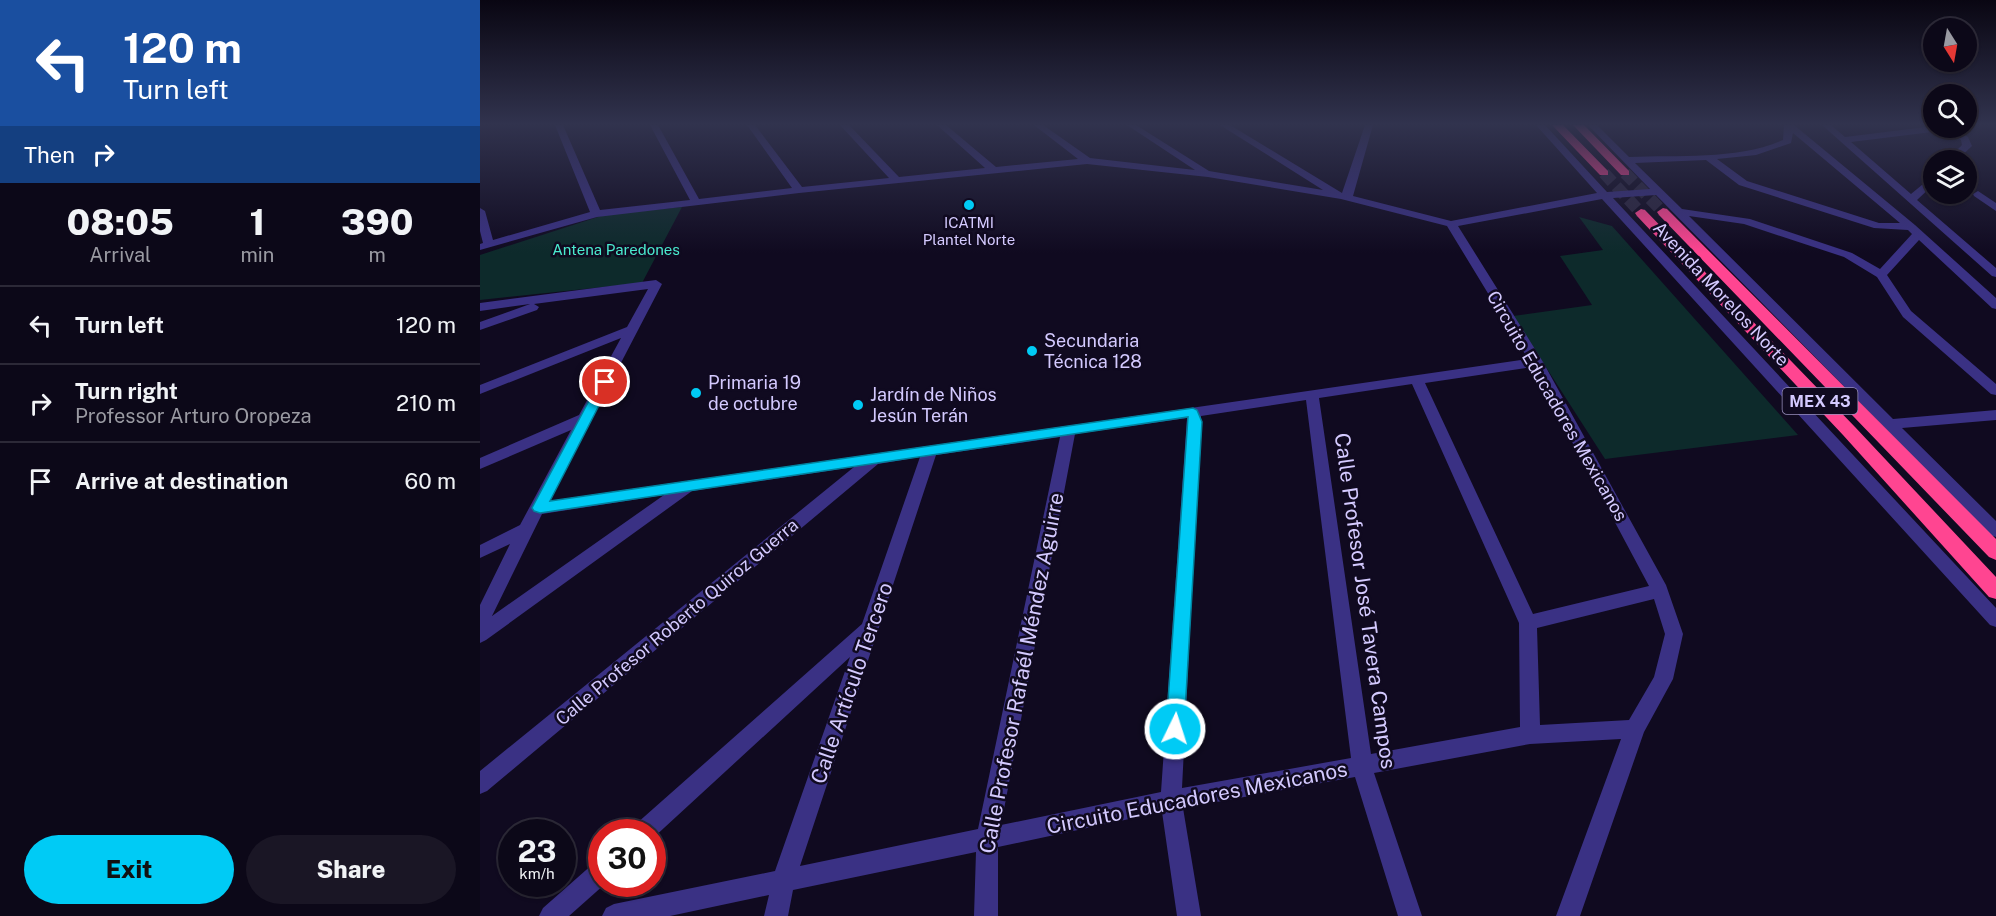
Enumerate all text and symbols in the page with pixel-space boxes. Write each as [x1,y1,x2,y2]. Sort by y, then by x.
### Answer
north arrow [1923,18,1977,72]
map controls [1923,18,1977,204]
text: 120 m [123,23,242,72]
icon: left [24,24,102,102]
text: Turn left [123,73,229,105]
button: search [1923,84,1977,138]
icon: right [87,138,120,171]
text: Then [24,142,75,168]
button: layers [1923,150,1977,204]
marker: ICATMI Plantel Norte [962,198,976,212]
text: 08:05 [67,201,174,243]
text: 1 [250,201,265,243]
text: 390 [341,201,413,243]
place label: ICATMI Plantel Norte [923,214,1015,248]
street label: Avenida Morelos Norte [1649,217,1794,370]
park label: Antena Paredones [552,241,680,258]
text: Arrival [89,243,151,267]
text: min [240,243,274,267]
text: m [369,243,386,267]
street label: Circuito Educadores Mexicanos [1483,287,1632,525]
icon: left [24,309,57,342]
text: Turn left [75,312,164,338]
text: 120 m [396,312,456,338]
place label: Secundaria Técnica 128 [1044,330,1142,372]
marker: Secundaria Técnica 128 [1025,344,1039,358]
pin [579,356,630,407]
icon: arrive [588,365,621,398]
place label: Primaria 19 de octubre [708,372,801,414]
text: Turn right [75,378,178,404]
place label: Jardín de Niños Jesún Terán [870,384,997,426]
marker: Primaria 19 de octubre [689,386,703,400]
icon: right [24,387,57,420]
road number: MEX 43 [1782,388,1858,414]
text: 210 m [396,390,456,416]
marker: Jardín de Niños Jesún Terán [851,398,865,412]
text: Professor Arturo Oropeza [75,404,312,428]
street label: Calle Profesor José Tavera Campos [1330,431,1401,771]
icon: arrive [24,465,57,498]
text: Arrive at destination [75,468,288,494]
text: 60 m [405,468,456,494]
street label: Calle Profesor Rafaél Méndez Aguirre [974,490,1069,855]
street label: Calle Profesor Roberto Quiroz Guerra [551,514,802,729]
street label: Calle Artículo Tercero [805,579,898,787]
position arrow [1143,697,1207,761]
street label: Circuito Educadores Mexicanos [1044,756,1349,839]
speed limit sign: 30 [588,819,666,897]
text: 23 [517,833,557,869]
button: Exit [24,835,234,904]
button: Share [246,835,456,904]
text: km/h [519,865,555,882]

